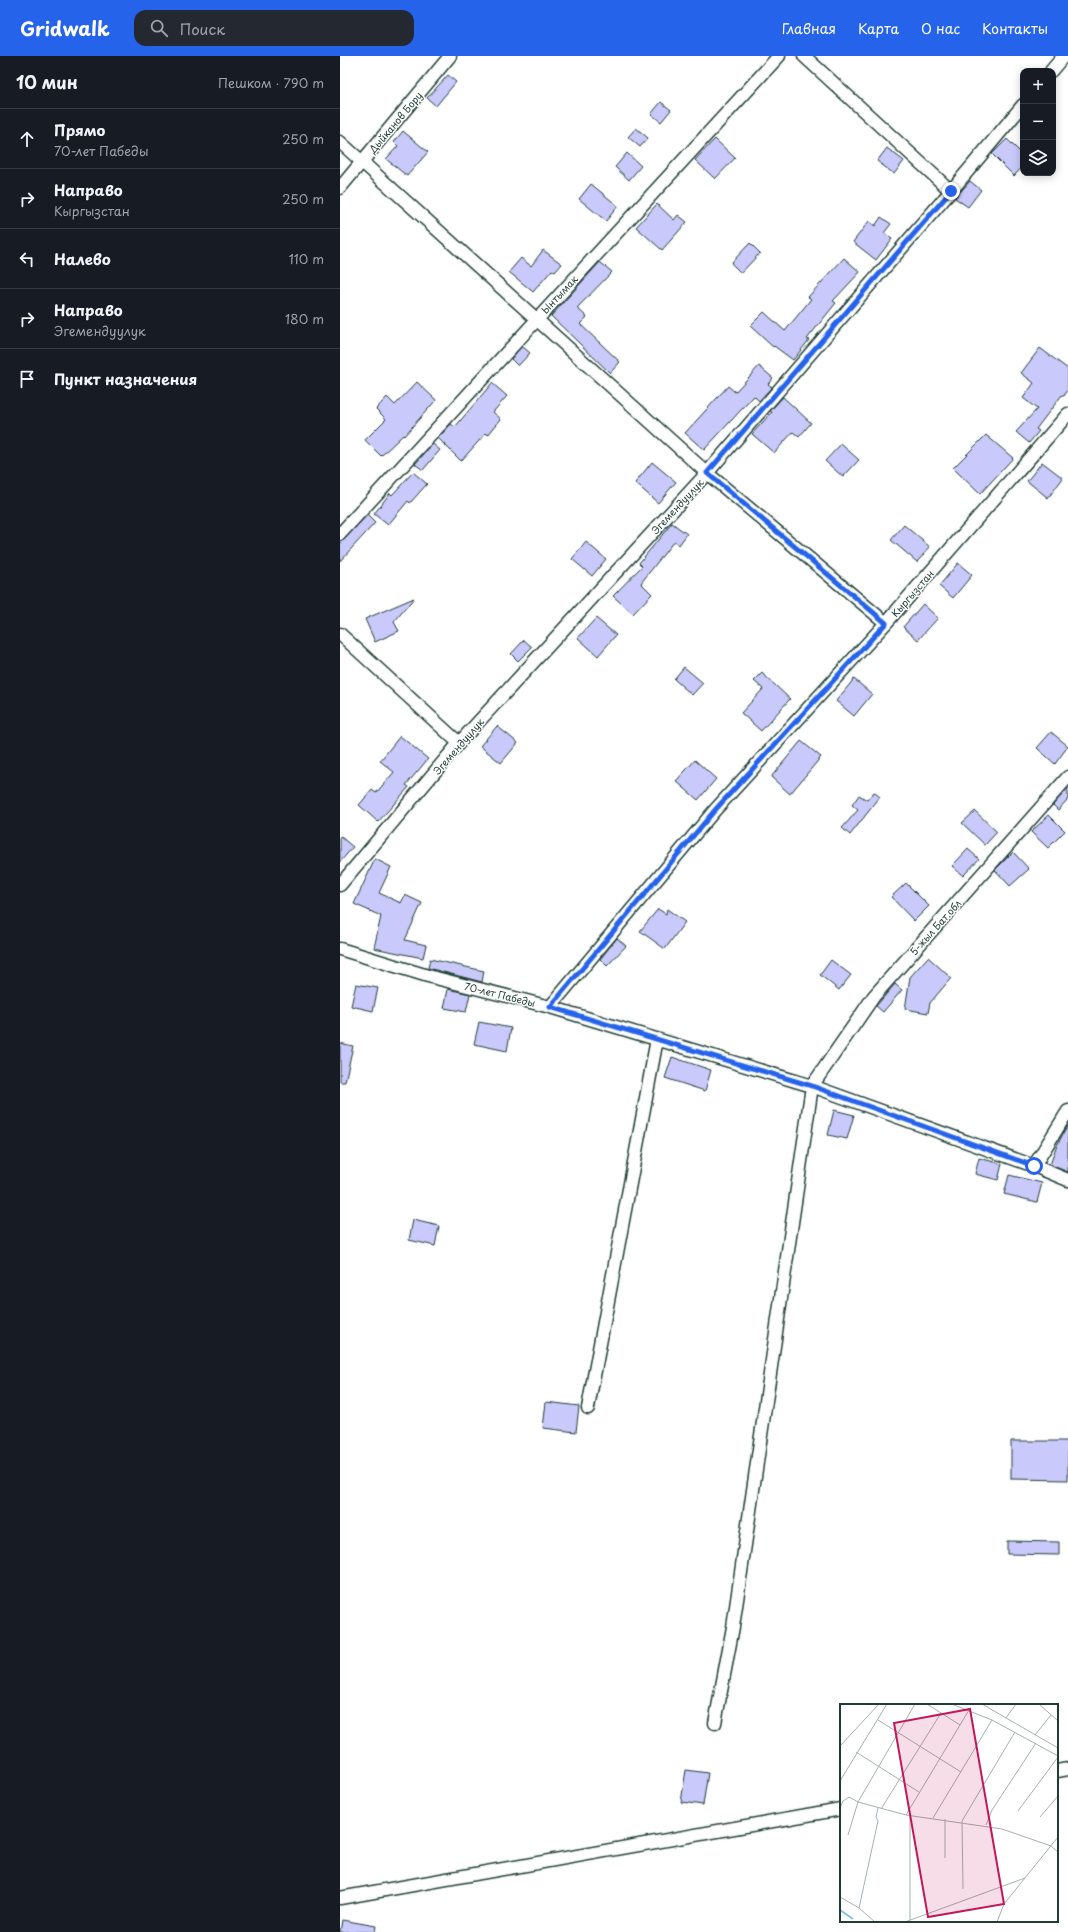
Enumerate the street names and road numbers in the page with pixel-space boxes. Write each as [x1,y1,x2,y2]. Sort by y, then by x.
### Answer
street label: Дыйканов Бору [364,88,426,157]
street label: Ынтымак [537,271,581,317]
street label: Эгемендуулук [647,475,707,538]
street label: Кыргызстан [887,566,937,620]
street label: Эгемендуулук [429,714,488,778]
street label: 5-жыл Бат.обл [906,896,964,958]
street label: 70-лет Пабеды [463,978,537,1010]

